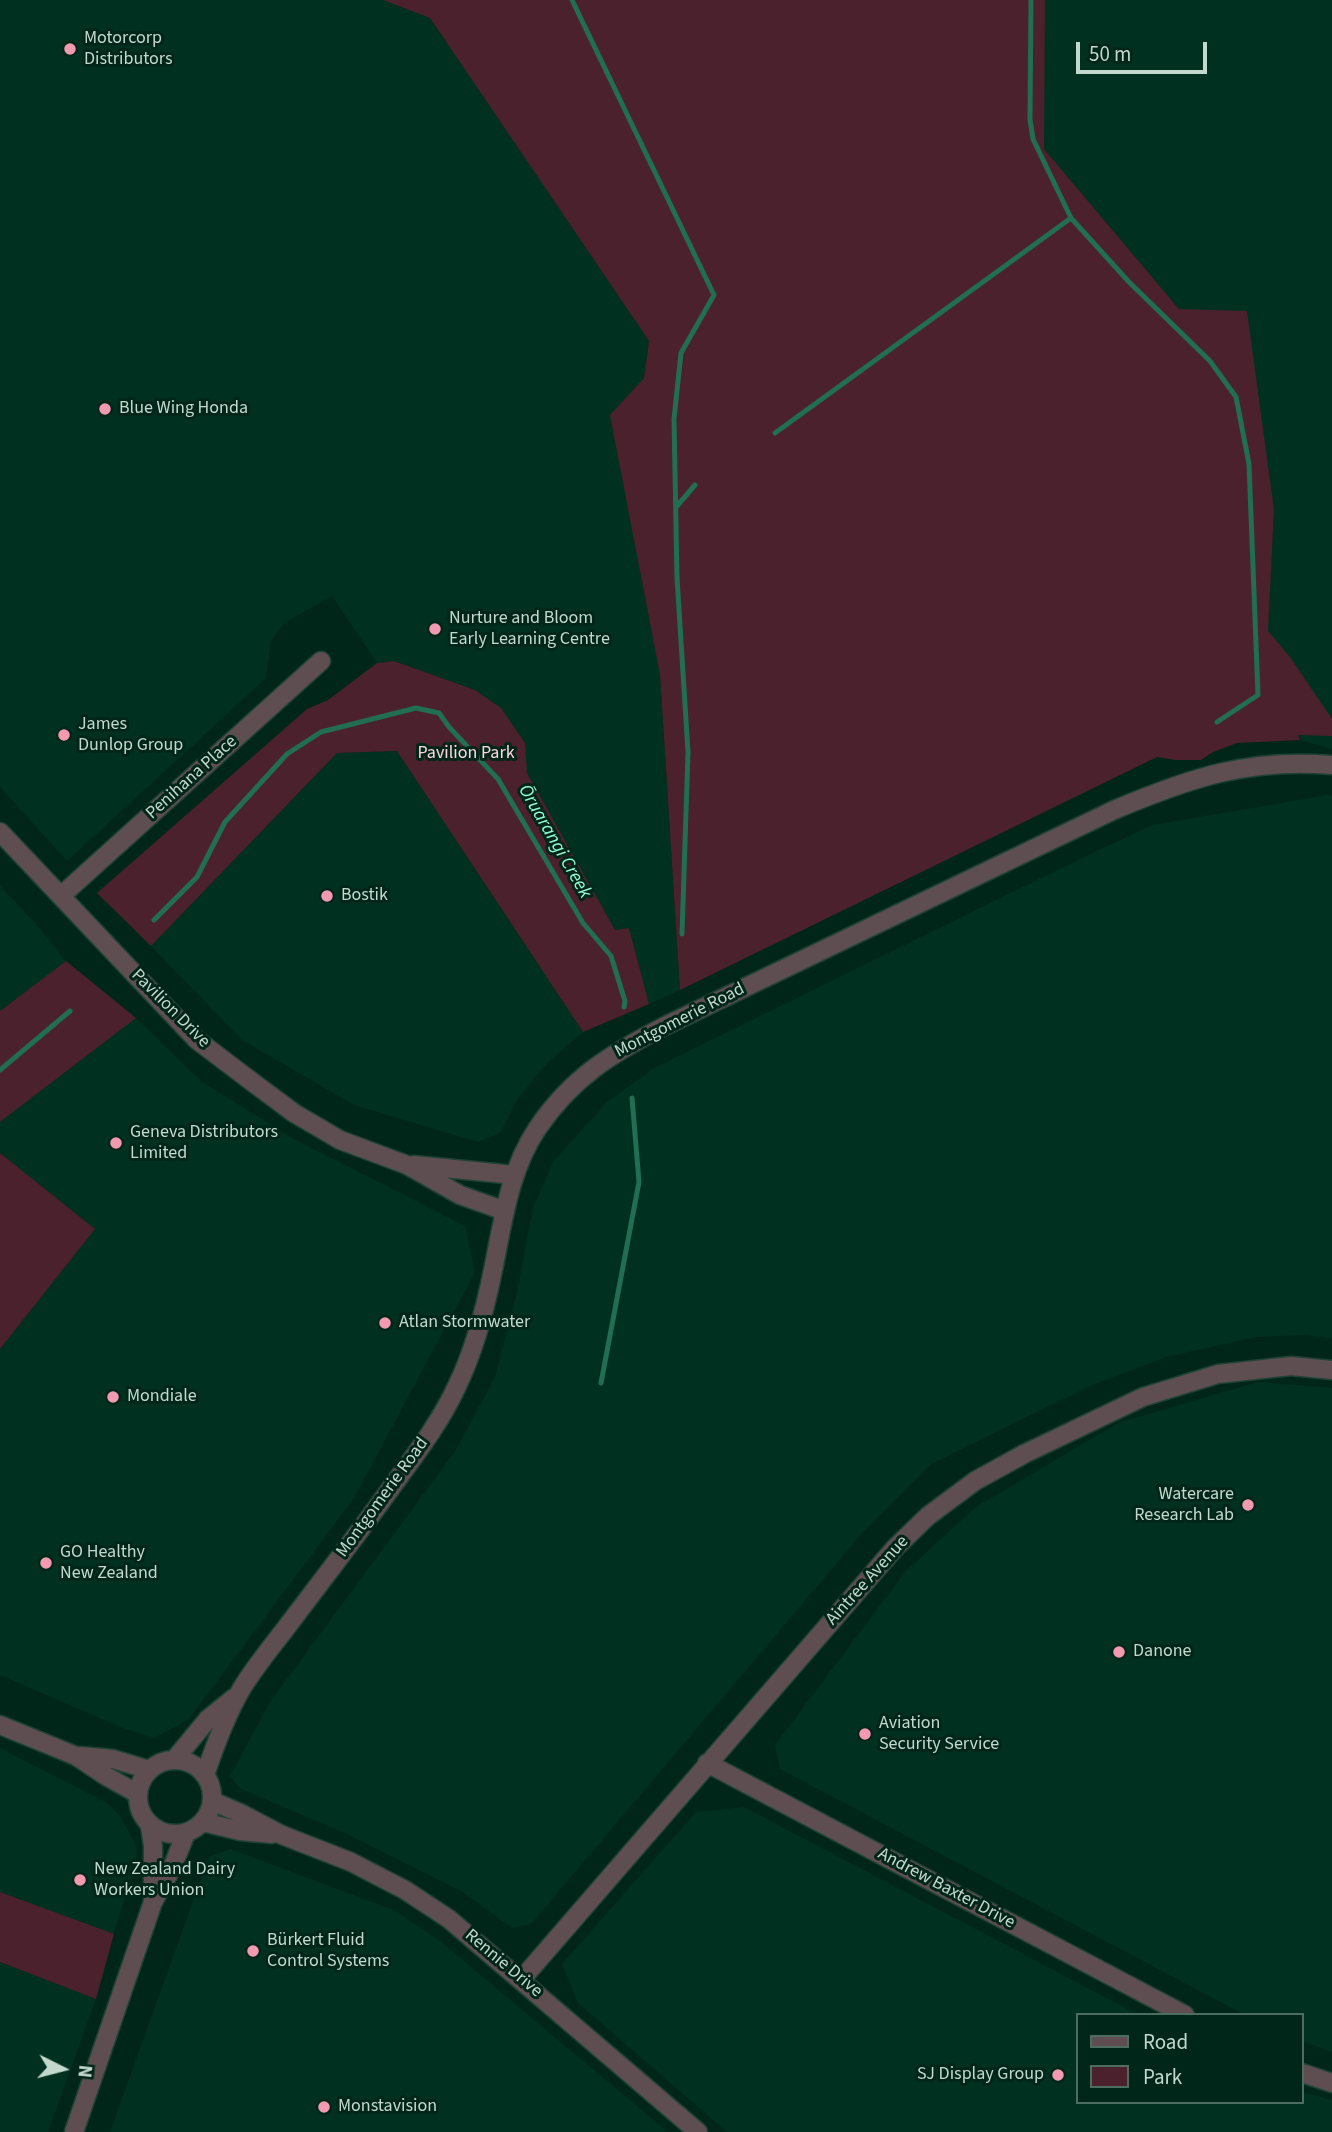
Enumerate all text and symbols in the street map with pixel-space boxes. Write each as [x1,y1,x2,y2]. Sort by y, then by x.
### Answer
place label: Motorcorp Distributors [84,28,172,70]
scale bar [1080,28,1211,72]
text: 50 m [1089,39,1131,69]
marker: Motorcorp Distributors [62,41,78,57]
place label: Blue Wing Honda [119,398,248,420]
marker: Blue Wing Honda [97,401,113,417]
place label: Nurture and Bloom Early Learning Centre [449,608,610,650]
marker: Nurture and Bloom Early Learning Centre [427,621,443,637]
place label: James Dunlop Group [78,714,183,756]
marker: James Dunlop Group [56,727,72,743]
street label: Penihana Place [142,732,242,824]
park label: Pavilion Park [417,743,515,765]
water label: Ōruarangi Creek [512,781,596,903]
place label: Bostik [341,885,388,907]
marker: Bostik [319,888,335,904]
street label: Pavilion Drive [126,965,214,1053]
street label: Montgomerie Road [611,979,749,1063]
place label: Geneva Distributors Limited [130,1122,278,1164]
marker: Geneva Distributors Limited [108,1135,124,1151]
place label: Atlan Stormwater [399,1312,530,1334]
marker: Atlan Stormwater [377,1315,393,1331]
place label: Mondiale [127,1386,197,1408]
marker: Mondiale [105,1389,121,1405]
street label: Montgomerie Road [332,1434,434,1562]
place label: Watercare Research Lab [1134,1484,1234,1526]
marker: Watercare Research Lab [1240,1497,1256,1513]
street label: Aintree Avenue [822,1532,914,1630]
place label: GO Healthy New Zealand [60,1542,158,1584]
marker: GO Healthy New Zealand [38,1555,54,1571]
place label: Danone [1133,1641,1192,1663]
marker: Danone [1111,1644,1127,1660]
place label: Aviation Security Service [879,1713,999,1756]
marker: Aviation Security Service [857,1726,873,1742]
street label: Andrew Baxter Drive [874,1844,1018,1934]
place label: New Zealand Dairy Workers Union [94,1859,235,1902]
marker: New Zealand Dairy Workers Union [72,1872,88,1888]
street label: Rennie Drive [460,1925,546,2003]
place label: Bürkert Fluid Control Systems [267,1930,389,1972]
marker: Bürkert Fluid Control Systems [245,1943,261,1959]
legend [1076,2013,1304,2104]
text: Road [1143,2027,1188,2057]
north arrow [28,2034,98,2104]
text: Park [1143,2062,1182,2092]
text: N [70,2064,98,2079]
place label: SJ Display Group [917,2064,1044,2086]
marker: SJ Display Group [1050,2067,1066,2083]
place label: Monstavision [338,2096,437,2118]
marker: Monstavision [316,2099,332,2115]

